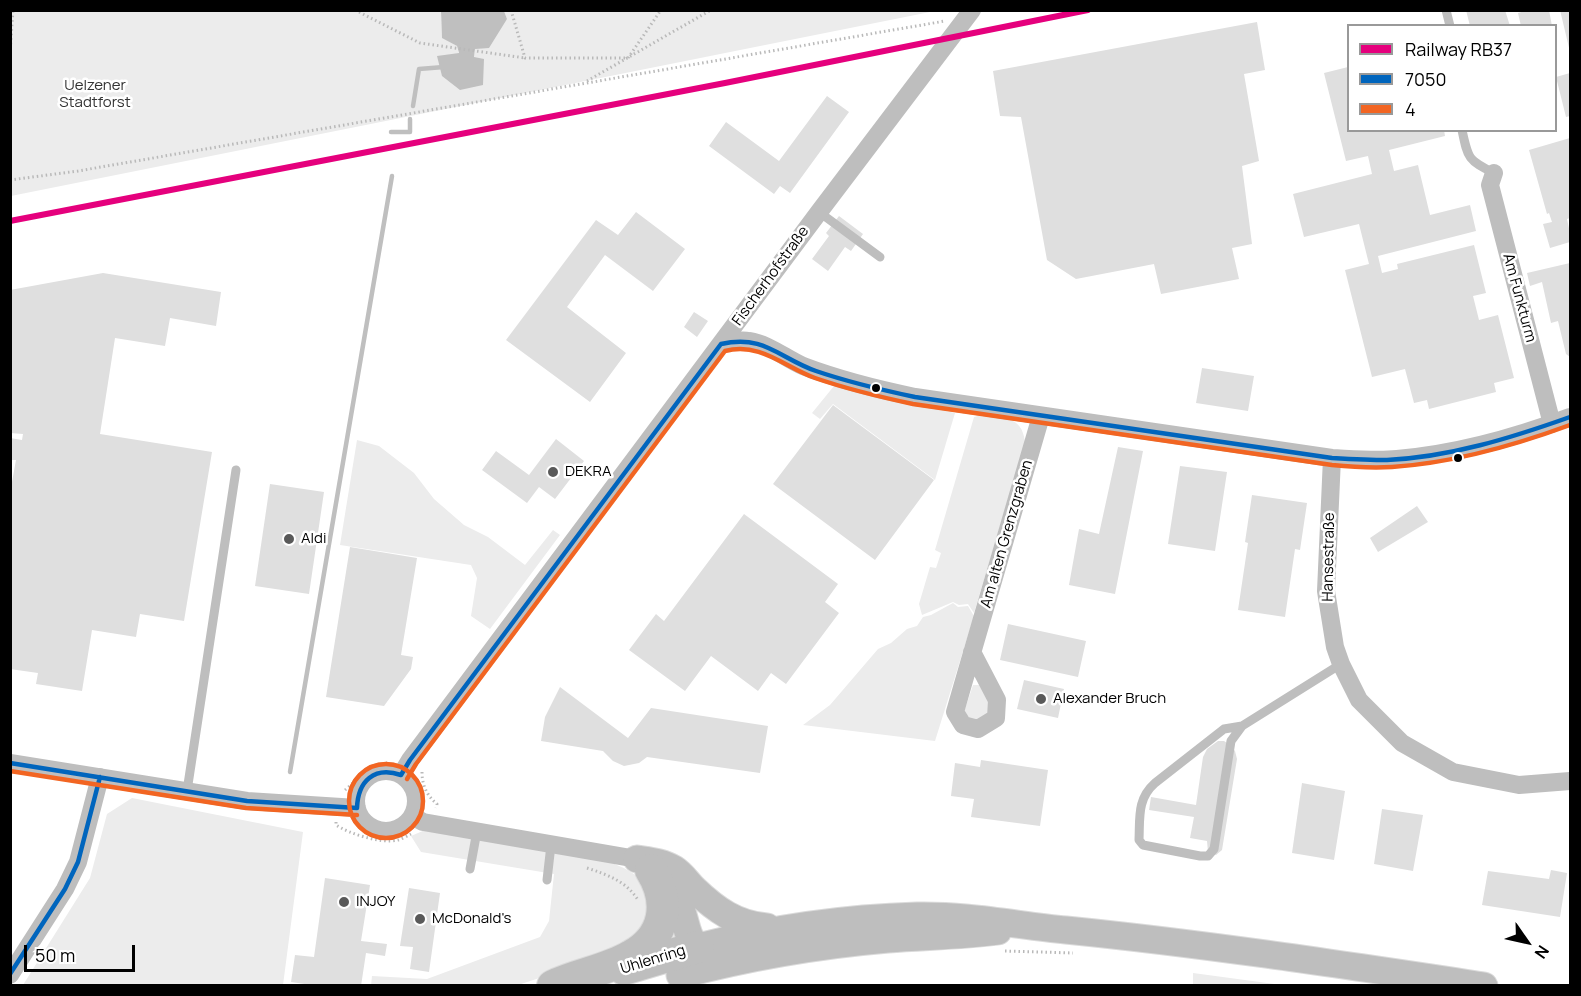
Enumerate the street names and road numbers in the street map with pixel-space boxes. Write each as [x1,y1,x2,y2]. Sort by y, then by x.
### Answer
street label: Fischerhofstraße [729,223,813,329]
street label: Am Funkturm [1499,252,1539,344]
street label: Am alten Grenzgraben [977,458,1037,610]
street label: Hansestraße [1319,512,1339,602]
street label: Uhlenring [618,942,688,978]

